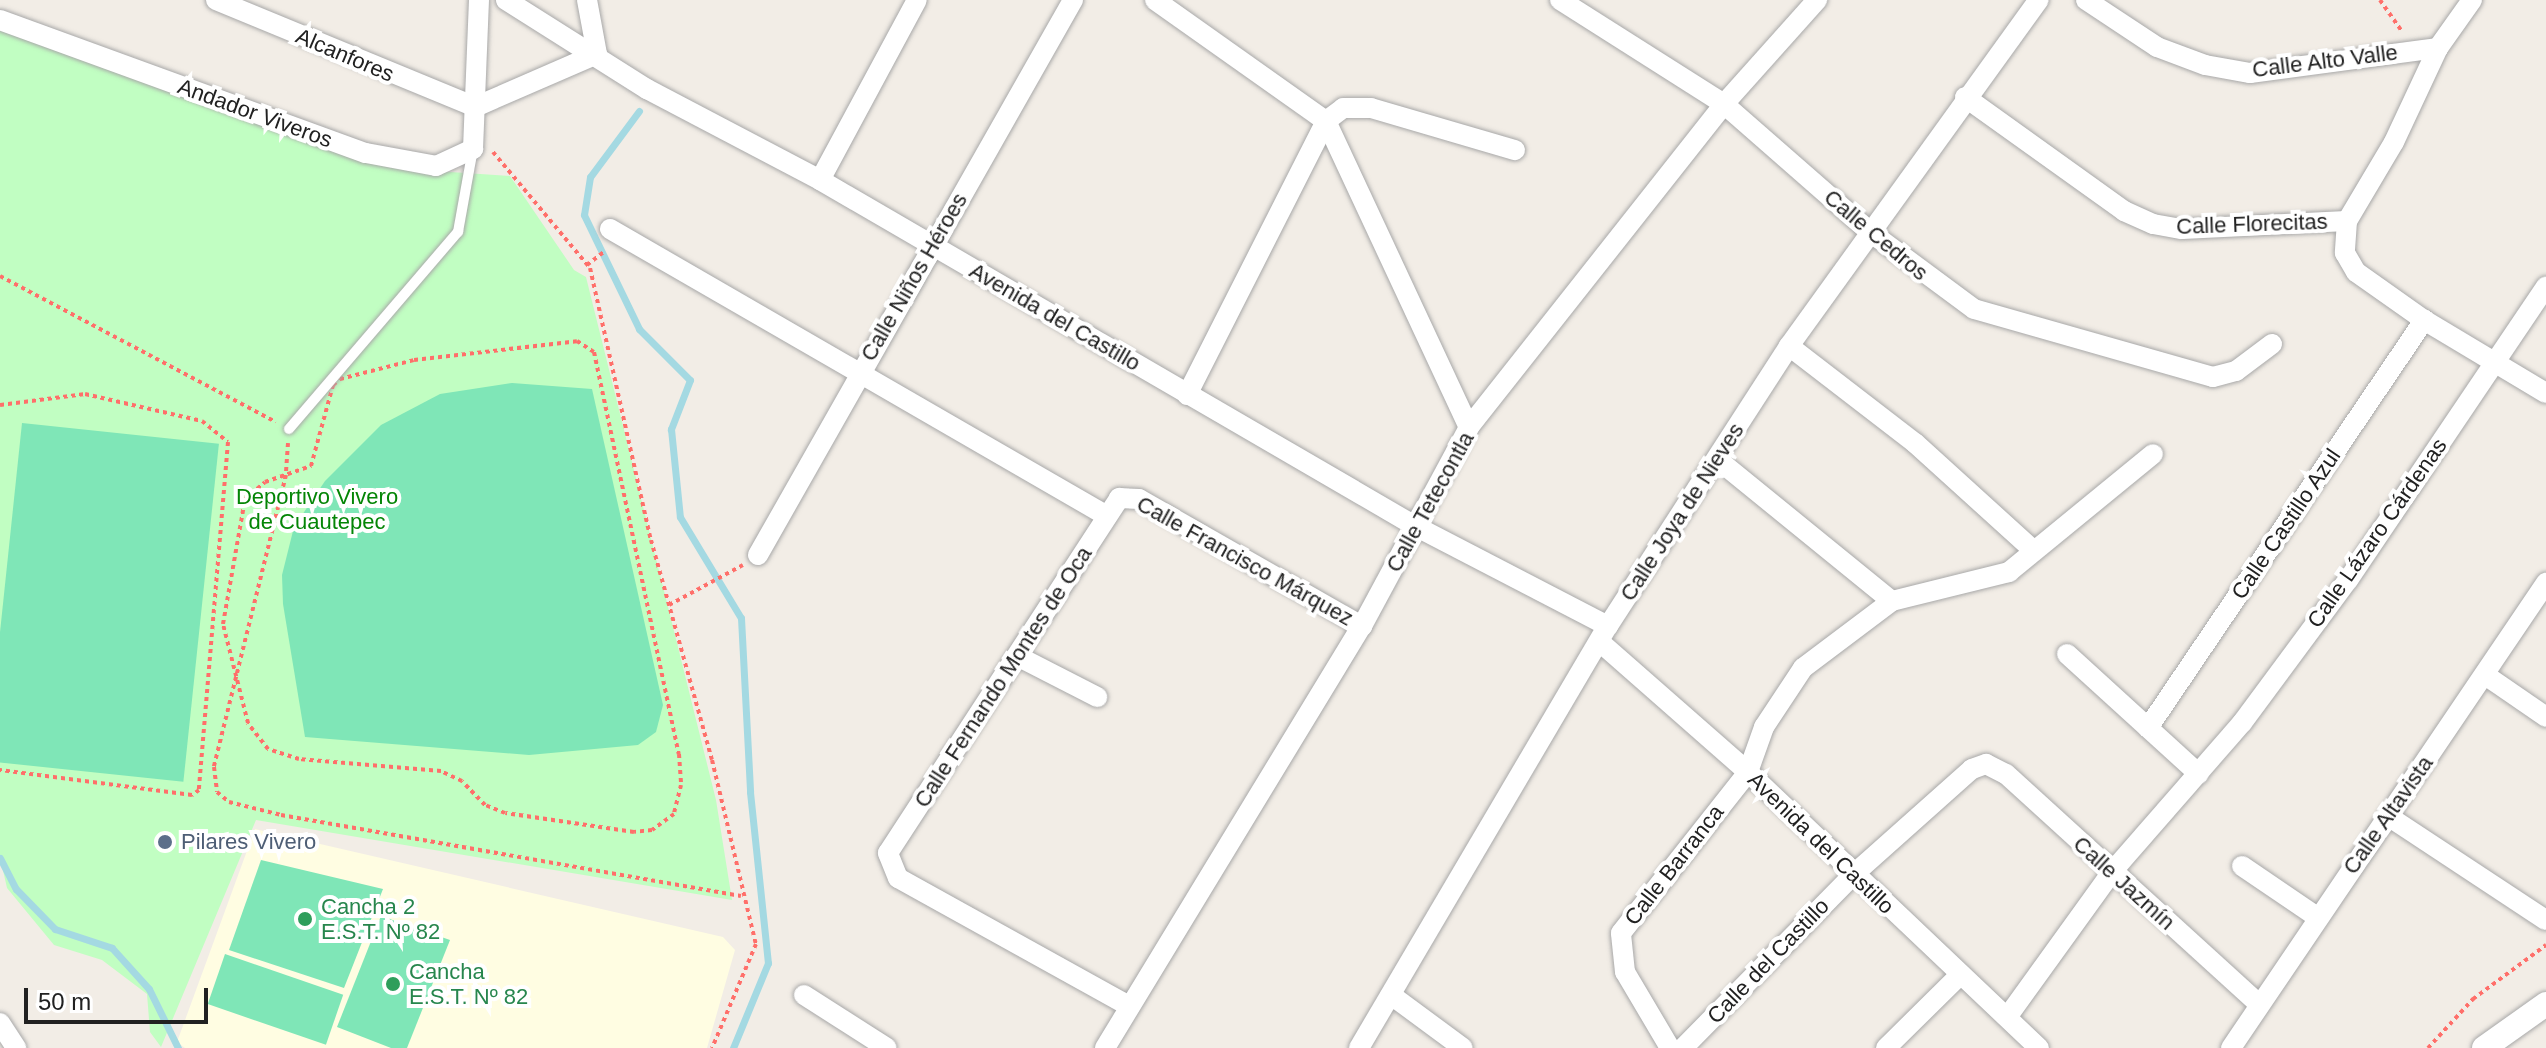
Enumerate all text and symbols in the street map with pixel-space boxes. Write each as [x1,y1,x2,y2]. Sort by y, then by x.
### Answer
street label: Alcanfores [292,23,398,87]
street label: Calle Alto Valle [2250,39,2400,83]
street label: Andador Viveros [174,73,336,153]
street label: Calle Cedros [1819,184,1933,286]
street label: Calle Niños Héroes [855,188,973,366]
street label: Calle Florecitas [2176,208,2328,240]
street label: Avenida del Castillo [965,257,1145,377]
street label: Calle Joya de Nieves [1615,418,1749,606]
street label: Calle Tetecontla [1381,427,1479,577]
street label: Calle Lázaro Cárdenas [2302,433,2452,633]
street label: Calle Castillo Azul [2225,443,2347,605]
park label: Deportivo Vivero de Cuautepec [236,483,398,534]
street label: Calle Francisco Márquez [1132,490,1358,632]
street label: Calle Fernando Montes de Oca [909,542,1097,812]
street label: Calle Altavista [2337,750,2439,880]
street label: Avenida del Castillo [1742,767,1900,919]
street label: Calle Barranca [1619,800,1729,930]
place label: Pilares Vivero [181,829,316,855]
street label: Calle Jazmín [2068,831,2180,935]
marker: Pilares Vivero [156,833,174,851]
place label: Cancha 2 E.S.T. Nº 82 [321,893,440,944]
street label: Calle del Castillo [1702,893,1834,1029]
marker: Cancha 2 E.S.T. Nº 82 [296,910,314,928]
place label: Cancha E.S.T. Nº 82 [409,958,528,1010]
scale bar [28,972,212,1022]
marker: Cancha E.S.T. Nº 82 [384,975,402,993]
text: 50 m [38,988,91,1015]

